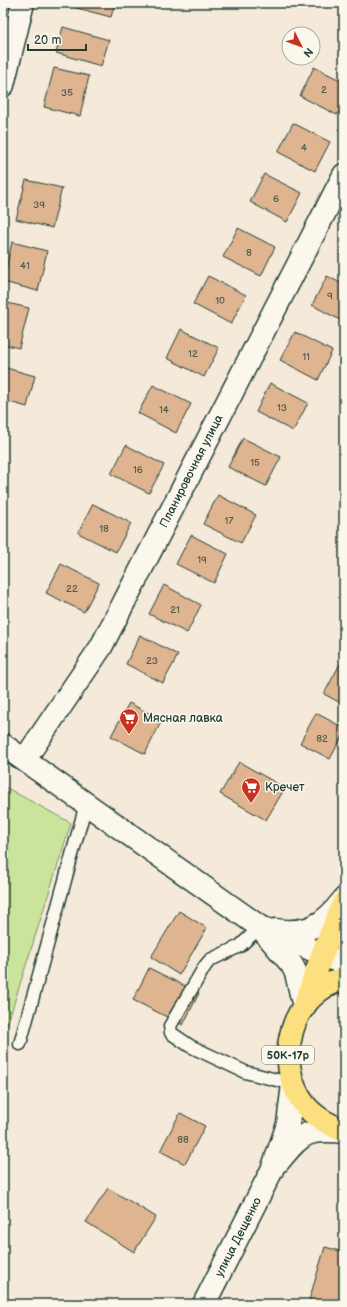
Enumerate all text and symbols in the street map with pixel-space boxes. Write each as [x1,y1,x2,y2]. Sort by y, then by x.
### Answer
scale bar [28,26,86,52]
north arrow [281,26,321,66]
text: 20 m [34,33,61,48]
text: N [300,45,316,60]
house number: 2 [321,84,327,96]
house number: 35 [61,87,73,99]
house number: 4 [301,142,307,154]
house number: 6 [273,193,279,205]
house number: 39 [33,199,45,211]
house number: 8 [246,247,252,259]
house number: 41 [20,260,30,272]
house number: 9 [327,290,333,302]
house number: 10 [215,295,225,307]
house number: 12 [188,348,198,360]
house number: 11 [302,351,310,363]
house number: 13 [277,402,287,414]
house number: 14 [159,404,169,416]
street label: Планировочная улица [156,412,227,530]
house number: 15 [250,457,260,469]
house number: 16 [133,464,143,476]
house number: 17 [225,515,233,527]
house number: 18 [99,523,109,535]
house number: 19 [197,554,207,566]
house number: 22 [66,583,78,595]
house number: 21 [170,604,180,616]
house number: 23 [146,655,158,667]
supermarket icon: Мясная лавка [118,707,140,735]
place label: Мясная лавка [143,711,223,726]
house number: 82 [316,733,328,745]
supermarket icon: Кречет [240,776,262,804]
place label: Кречет [265,780,305,795]
road number: 50К-17р [262,1046,314,1064]
house number: 88 [177,1134,189,1146]
street label: улица Дещенко [212,1195,265,1280]

